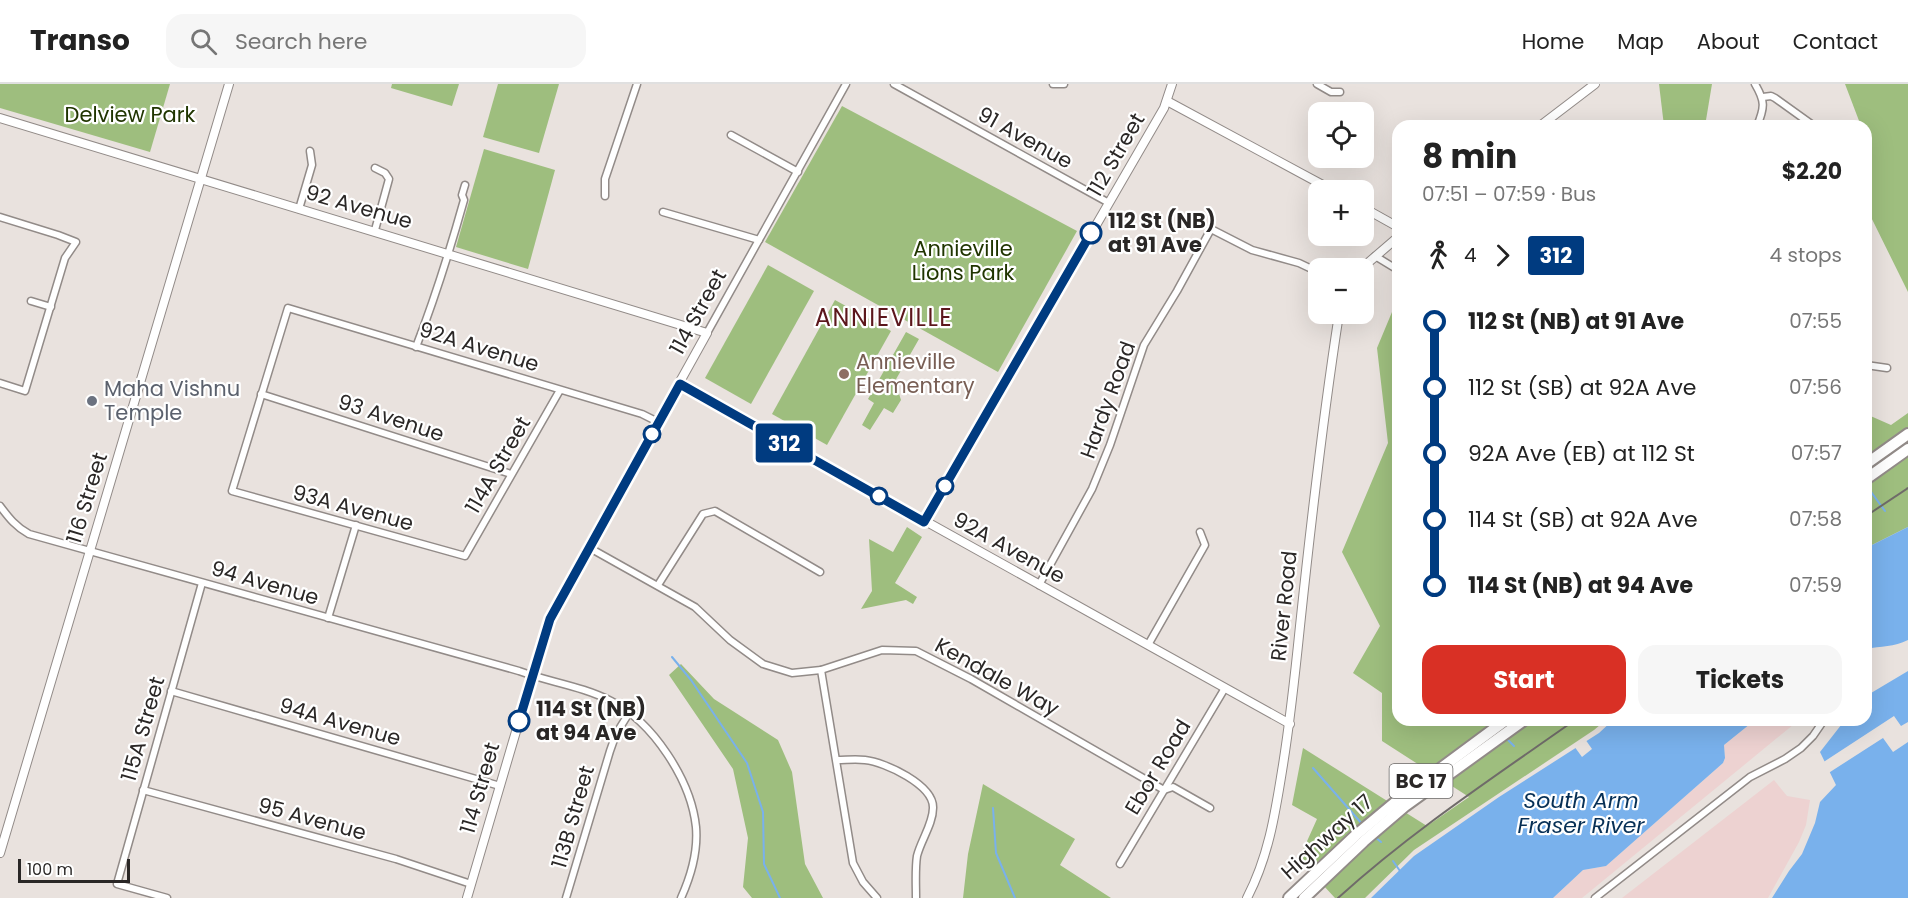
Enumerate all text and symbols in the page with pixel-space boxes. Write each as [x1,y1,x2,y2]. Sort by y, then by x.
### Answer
search box [166,14,586,68]
text: Transo [30,21,130,60]
icon: search [187,25,220,58]
text: Search here [235,26,367,57]
text: Home [1522,27,1584,56]
text: Map [1617,27,1664,56]
text: About [1697,27,1760,56]
text: Contact [1793,27,1878,56]
park label: Delview Park [65,100,196,129]
street label: 91 Avenue [973,100,1078,176]
map controls [1308,102,1374,324]
button: locate [1308,102,1374,168]
street label: 112 Street [1080,107,1151,202]
text: 8 min [1422,133,1517,180]
text: $2.20 [1782,156,1842,187]
street label: 92 Avenue [302,177,416,236]
button: + [1308,180,1374,246]
text: 07:51 – 07:59 · Bus [1422,180,1596,208]
place label: 112 St (NB) at 91 Ave [1108,206,1216,259]
marker: 112 St (NB) at 91 Ave [1080,222,1102,244]
park label: Annieville Lions Park [912,234,1015,287]
icon: walk [1422,239,1455,272]
icon: forward [1486,239,1519,272]
text: 4 [1464,241,1477,269]
text: 312 [1540,241,1572,270]
text: 4 stops [1770,241,1842,269]
button: − [1308,258,1374,324]
street label: 114 Street [662,264,733,360]
district label: ANNIEVILLE [815,301,953,334]
text: 112 St (NB) at 91 Ave [1468,306,1684,337]
text: 07:55 [1789,307,1842,335]
street label: 92A Avenue [416,315,543,379]
street label: Hardy Road [1073,337,1142,462]
place label: Annieville Elementary [856,347,975,400]
marker: Annieville Elementary [837,367,851,381]
text: 112 St (SB) at 92A Ave [1468,372,1696,403]
text: 07:56 [1789,373,1842,401]
place label: Maha Vishnu Temple [104,374,240,427]
street label: 93 Avenue [334,387,448,448]
marker: Maha Vishnu Temple [85,394,99,408]
street label: 114A Street [458,411,537,519]
line badge: 312 [750,424,818,462]
unlabelled marker [643,425,661,443]
text: 312 [768,429,800,458]
text: 92A Ave (EB) at 112 St [1468,438,1695,469]
text: 07:57 [1791,439,1842,467]
street label: 116 Street [59,449,114,547]
street label: 93A Avenue [289,477,417,538]
unlabelled marker [936,477,954,495]
unlabelled marker [870,487,888,505]
text: 114 St (SB) at 92A Ave [1468,504,1698,535]
street label: 92A Avenue [948,505,1070,590]
text: 07:58 [1789,505,1842,533]
street label: River Road [1263,549,1304,663]
street label: 94 Avenue [208,553,322,612]
text: 114 St (NB) at 94 Ave [1468,570,1693,601]
text: 07:59 [1789,571,1842,599]
street label: Kendale Way [930,630,1065,723]
button: Start [1422,645,1626,714]
button: Tickets [1638,645,1842,714]
street label: 115A Street [114,673,171,785]
street label: 94A Avenue [276,690,404,753]
place label: 114 St (NB) at 94 Ave [536,694,646,747]
marker: 114 St (NB) at 94 Ave [508,710,530,732]
street label: Ebor Road [1118,714,1197,820]
street label: 114 Street [453,739,506,837]
street label: 113B Street [544,762,601,872]
road number: BC 17 [1390,764,1452,798]
water label: South Arm Fraser River [1517,785,1645,841]
street label: Highway 17 [1274,788,1379,886]
street label: 95 Avenue [255,790,369,847]
scale bar [18,856,130,884]
text: 100 m [27,858,73,881]

